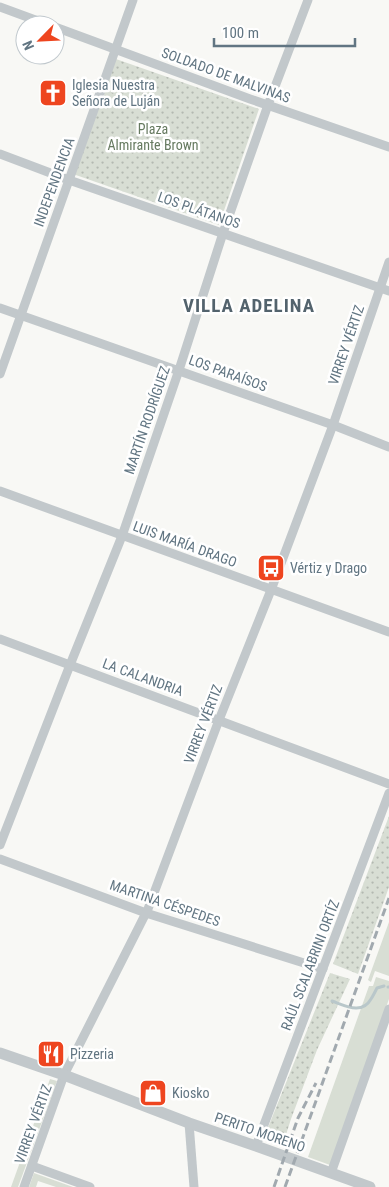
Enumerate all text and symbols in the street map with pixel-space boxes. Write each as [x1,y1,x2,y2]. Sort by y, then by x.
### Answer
north arrow [15,15,65,65]
scale bar [214,15,355,47]
text: 100 m [222,24,259,42]
text: N [19,38,37,52]
street label: SOLDADO DE MALVINAS [159,44,293,106]
place label: Iglesia Nuestra Señora de Luján [72,77,160,109]
church icon: Iglesia Nuestra Señora de Luján [38,78,68,108]
park label: Plaza Almirante Brown [107,121,199,153]
street label: INDEPENDENCIA [30,135,78,229]
street label: LOS PLÁTANOS [156,187,243,232]
district label: VILLA ADELINA [183,294,315,317]
street label: VIRREY VÉRTIZ [324,303,367,387]
street label: LOS PARAÍSOS [187,351,270,395]
street label: MARTÍN RODRÍGUEZ [120,363,173,476]
street label: LUIS MARÍA DRAGO [131,517,239,570]
bus stop icon: Vértiz y Drago [256,553,286,583]
place label: Vértiz y Drago [290,560,367,576]
street label: LA CALANDRIA [100,655,186,699]
street label: VIRREY VÉRTIZ [180,682,225,766]
street label: MARTINA CÉSPEDES [108,876,223,929]
street label: RAÚL SCALABRINI ORTÍZ [277,897,342,1033]
restaurant icon: Pizzeria [36,1039,66,1069]
place label: Pizzeria [70,1046,114,1062]
shop icon: Kiosko [138,1078,168,1108]
street label: VIRREY VÉRTIZ [10,1082,55,1166]
place label: Kiosko [172,1085,210,1101]
street label: PERITO MORENO [213,1109,307,1155]

